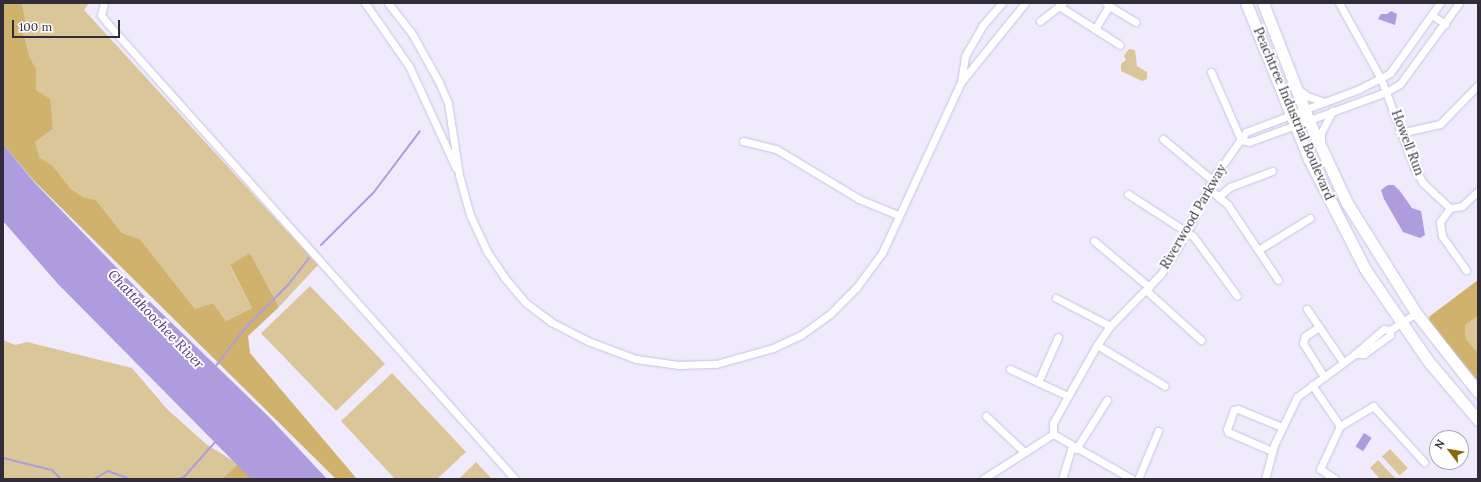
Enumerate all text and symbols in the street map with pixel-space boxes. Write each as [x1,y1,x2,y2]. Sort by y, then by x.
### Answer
scale bar [14,12,122,38]
text: 100 m [19,19,52,34]
street label: Peachtree Industrial Boulevard [1249,25,1337,203]
street label: Howell Run [1387,108,1427,178]
street label: Riverwood Parkway [1158,162,1230,272]
water label: Chattahoochee River [104,266,208,372]
north arrow [1429,430,1469,470]
text: N [1431,437,1448,452]

